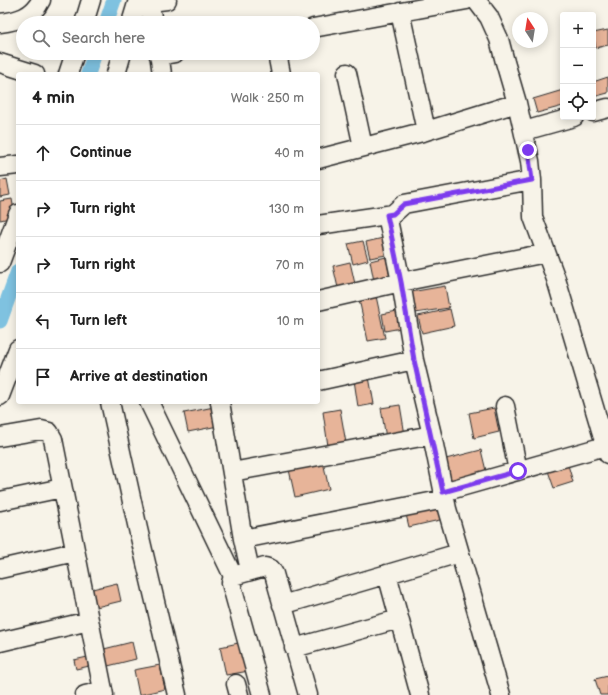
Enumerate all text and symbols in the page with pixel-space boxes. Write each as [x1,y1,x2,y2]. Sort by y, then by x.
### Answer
north arrow [512,12,548,48]
map controls [560,12,596,120]
button: + [560,12,596,48]
search box [16,16,320,60]
icon: search [30,27,52,49]
text: Search here [62,29,145,48]
button: − [560,48,596,84]
button: locate [560,84,596,120]
text: 4 min [32,88,75,108]
text: Walk · 250 m [231,90,304,106]
route end [519,141,537,159]
icon: ahead [32,142,54,164]
text: Continue [70,143,132,162]
text: 40 m [274,145,304,161]
icon: right [32,198,54,220]
text: Turn right [70,199,135,218]
text: 130 m [269,201,304,217]
icon: right [32,254,54,276]
text: Turn right [70,255,135,274]
text: 70 m [276,257,304,273]
icon: left [32,310,54,332]
text: Turn left [70,311,127,330]
text: 10 m [277,313,304,329]
icon: arrive [32,366,54,388]
text: Arrive at destination [70,367,208,386]
route start [509,462,527,480]

